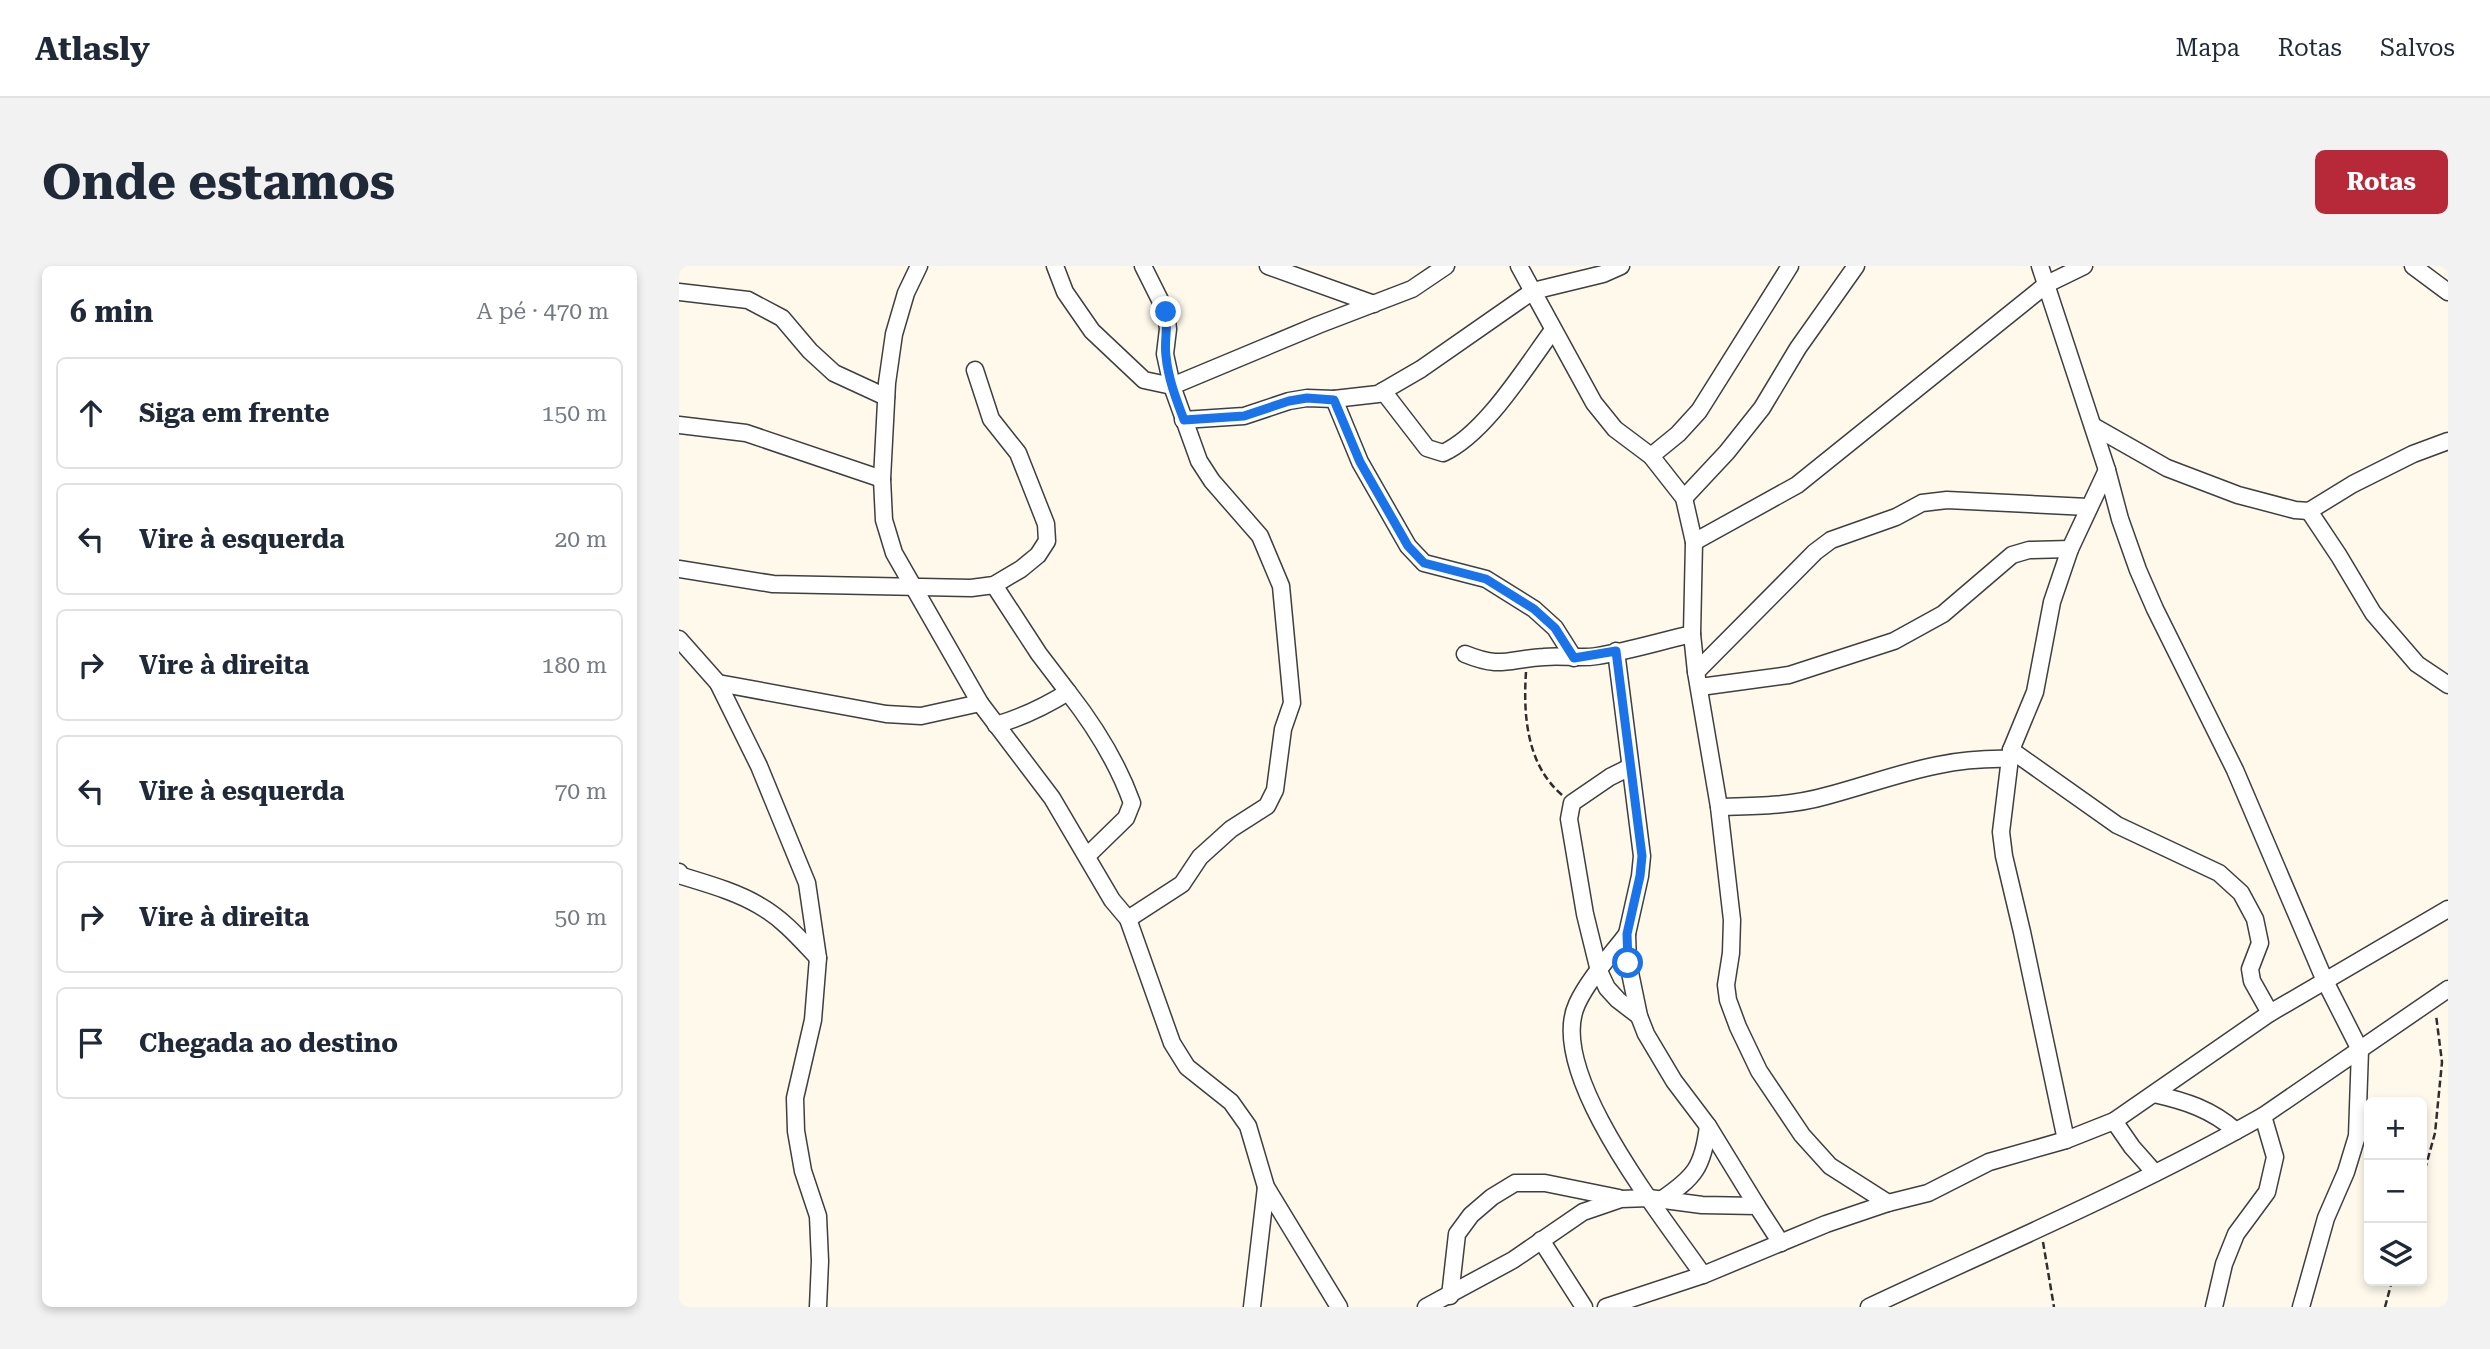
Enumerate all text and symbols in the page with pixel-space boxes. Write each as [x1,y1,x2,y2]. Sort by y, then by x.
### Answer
text: Atlasly [35,29,150,68]
text: Mapa [2176,34,2240,62]
text: Rotas [2278,34,2342,62]
text: Salvos [2380,34,2455,62]
button: Rotas [2315,150,2448,214]
text: Onde estamos [42,154,395,211]
text: 6 min [70,294,153,329]
route end [1150,296,1181,327]
text: A pé · 470 m [477,298,609,325]
icon: ahead [72,394,110,432]
text: Siga em frente [139,398,329,428]
text: 150 m [542,400,607,427]
icon: left [72,520,110,558]
text: Vire à esquerda [139,524,344,554]
text: 20 m [554,526,607,553]
icon: right [72,646,110,684]
text: Vire à direita [139,650,309,680]
text: 180 m [542,652,607,679]
icon: left [72,772,110,810]
text: Vire à esquerda [139,776,344,806]
text: 70 m [554,778,607,805]
icon: right [72,898,110,936]
text: Vire à direita [139,902,309,932]
text: 50 m [554,904,607,931]
route start [1612,947,1643,978]
icon: arrive [72,1024,110,1062]
text: Chegada ao destino [139,1028,398,1058]
map controls [2364,1097,2427,1286]
button: + [2364,1097,2427,1160]
button: − [2364,1160,2427,1223]
button: layers [2364,1223,2427,1286]

